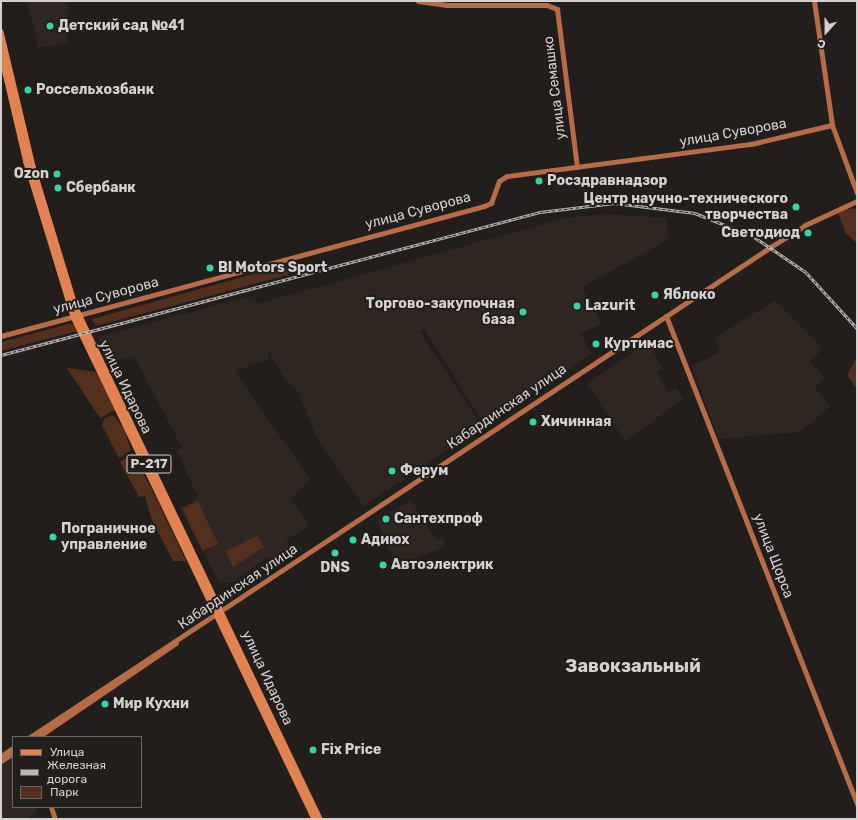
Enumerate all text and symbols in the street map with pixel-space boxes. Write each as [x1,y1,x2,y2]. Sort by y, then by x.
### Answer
north arrow [806,12,846,52]
place label: Детский сад №41 [58,18,184,34]
marker: Детский сад №41 [45,21,55,31]
street label: улица Семашко [540,35,570,141]
text: С [816,36,827,51]
place label: Россельхозбанк [36,82,154,98]
marker: Россельхозбанк [23,85,33,95]
street label: улица Суворова [678,115,788,151]
place label: Ozon [14,166,49,182]
marker: Ozon [52,169,62,179]
place label: Росздравнадзор [547,173,667,189]
marker: Росздравнадзор [534,176,544,186]
place label: Сбербанк [66,180,136,196]
marker: Сбербанк [53,183,63,193]
street label: улица Суворова [363,189,473,233]
place label: Центр научно-технического творчества [584,191,788,224]
marker: Центр научно-технического творчества [791,202,801,212]
place label: Светодиод [721,225,800,241]
marker: Светодиод [803,228,813,238]
place label: BI Motors Sport [218,260,327,276]
marker: BI Motors Sport [205,263,215,273]
street label: улица Суворова [51,274,161,318]
place label: Яблоко [663,287,715,303]
marker: Яблоко [650,290,660,300]
place label: Торгово-закупочная база [366,296,515,328]
place label: Lazurit [585,298,635,314]
marker: Lazurit [572,301,582,311]
marker: Торгово-закупочная база [518,307,528,317]
place label: Куртимас [604,336,674,352]
street label: улица Идарова [95,337,155,437]
marker: Куртимас [591,339,601,349]
street label: Кабардинская улица [444,361,570,453]
place label: Хичинная [541,414,612,430]
marker: Хичинная [528,417,538,427]
road number: Р-217 [126,453,172,475]
place label: Ферум [400,463,448,479]
marker: Ферум [387,466,397,476]
place label: Сантехпроф [394,511,483,527]
street label: улица Щорса [749,511,797,601]
marker: Сантехпроф [381,514,391,524]
place label: Пограничное управление [61,521,156,554]
marker: Пограничное управление [48,532,58,542]
place label: Адиюх [361,532,410,548]
marker: Адиюх [348,535,358,545]
street label: Кабардинская улица [175,541,301,633]
marker: DNS [330,548,340,558]
place label: Автоэлектрик [391,557,493,573]
place label: DNS [320,560,350,576]
marker: Автоэлектрик [378,560,388,570]
street label: улица Идарова [238,628,296,728]
district label: Завокзальный [565,655,701,677]
place label: Мир Кухни [113,696,189,712]
marker: Мир Кухни [100,699,110,709]
legend [12,736,142,808]
place label: Fix Price [321,742,381,758]
text: Улица [50,745,84,759]
marker: Fix Price [308,745,318,755]
text: Железная дорога [47,758,106,786]
text: Парк [50,785,79,799]

